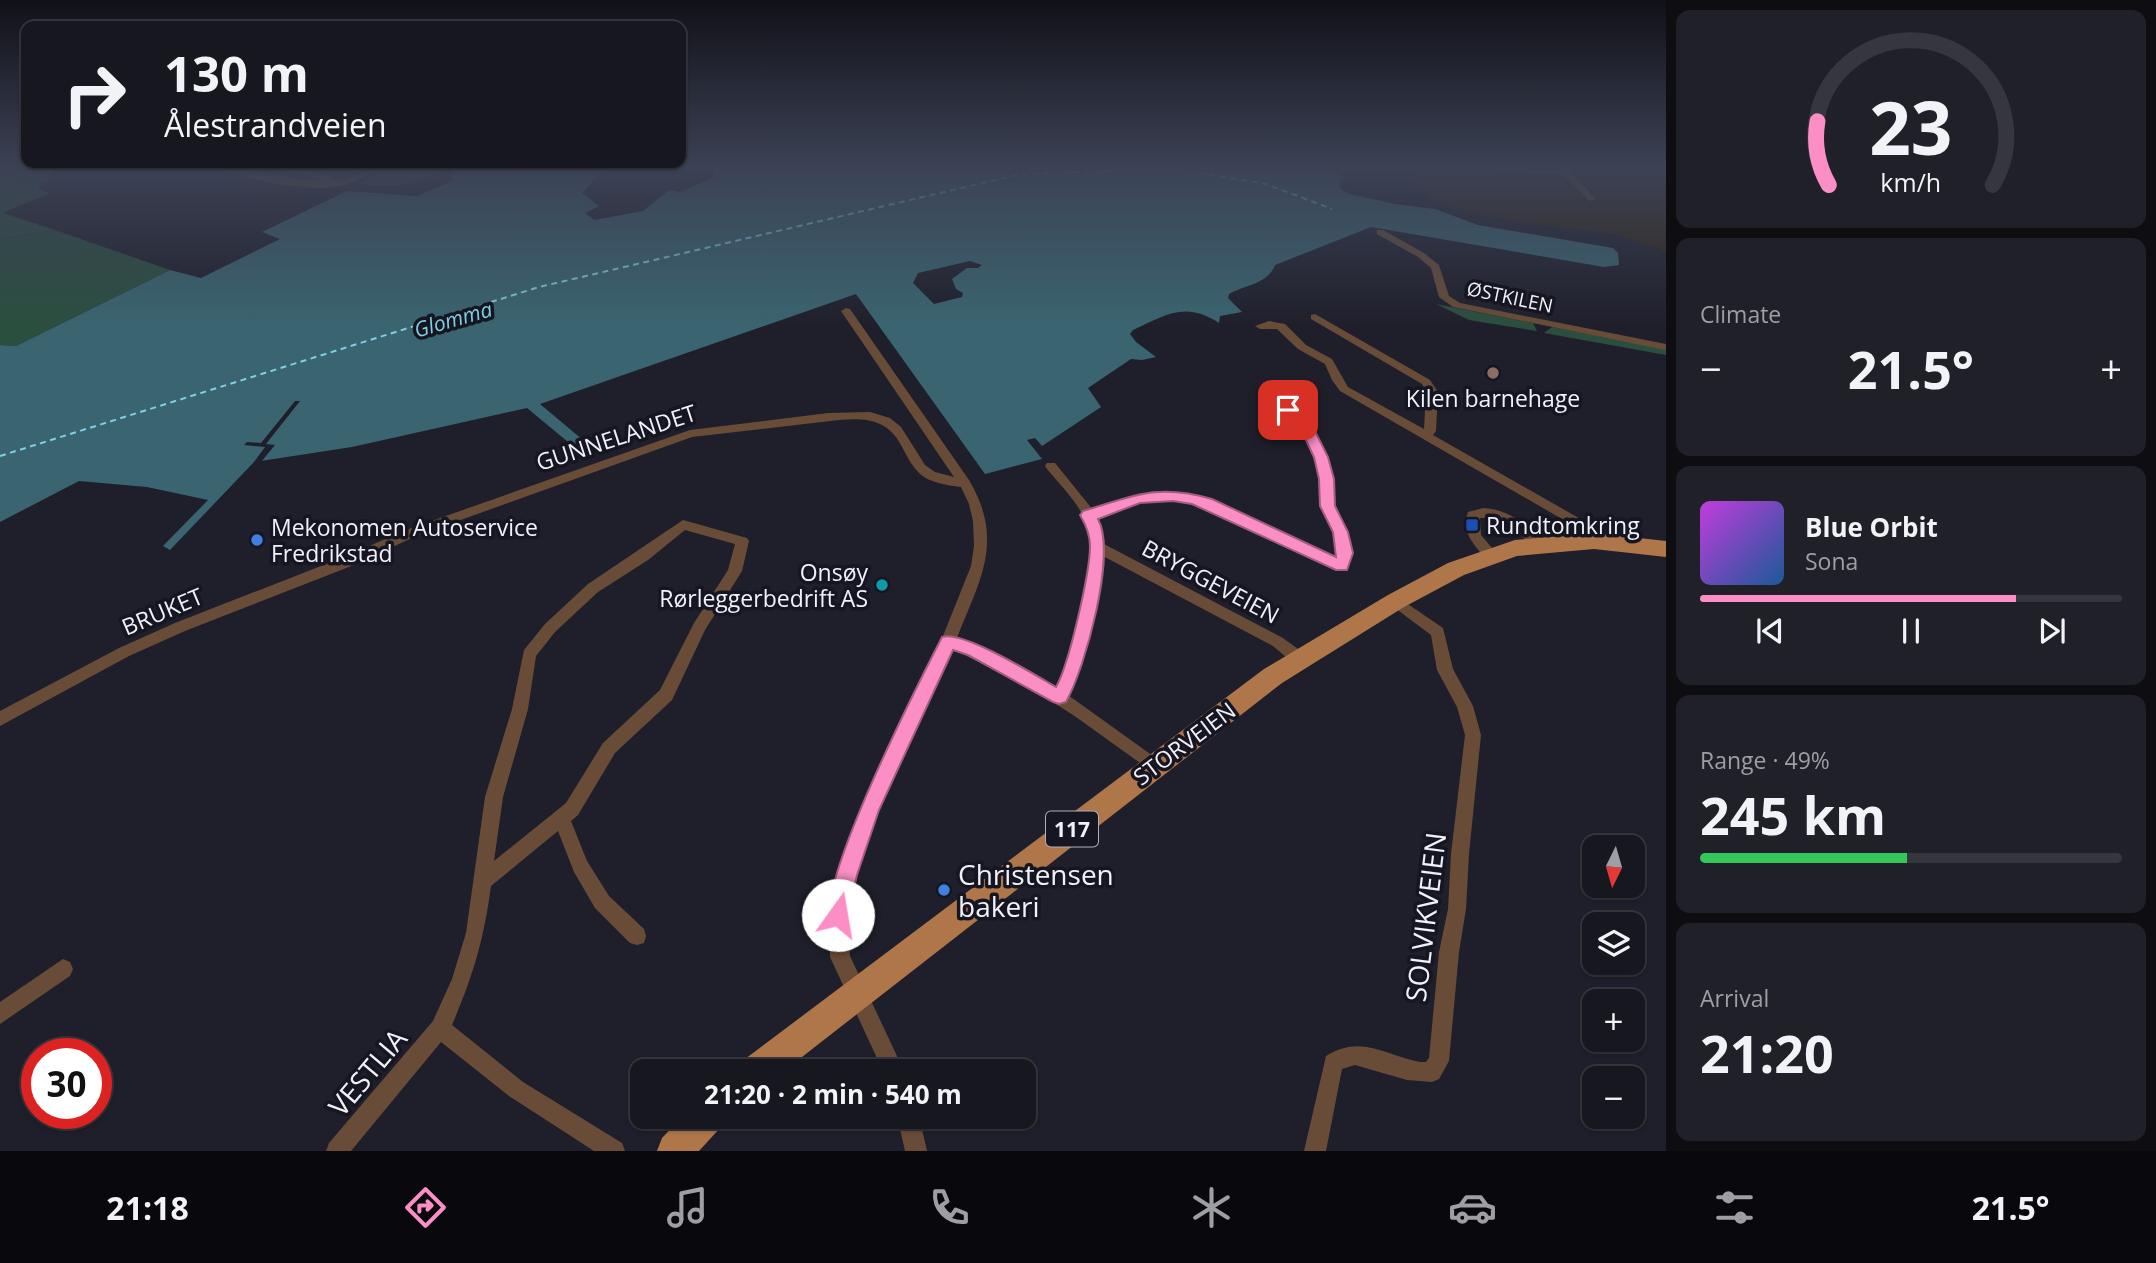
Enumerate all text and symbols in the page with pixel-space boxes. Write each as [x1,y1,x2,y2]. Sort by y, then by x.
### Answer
text: 130 m [164,40,309,106]
icon: right [49,49,140,140]
text: 23 [1869,77,1953,176]
text: Ålestrandveien [164,103,387,146]
text: km/h [1881,165,1941,199]
street label: ØSTKILEN [1465,275,1555,319]
water label: Glomma [411,295,495,343]
text: Climate [1700,298,1781,330]
text: 21.5° [1848,333,1974,404]
text: − [1700,342,1722,394]
text: + [2100,342,2122,394]
marker: Kilen barnehage [1485,365,1501,381]
pin [1258,380,1318,440]
place label: Kilen barnehage [1406,382,1580,414]
icon: arrive [1269,391,1307,429]
street label: GUNNELANDET [532,396,701,478]
place label: Rundtomkring [1486,509,1640,541]
text: Blue Orbit [1805,509,1938,545]
place label: Mekonomen Autoservice Fredrikstad [271,511,538,569]
marker: Rundtomkring [1464,517,1480,533]
street label: BRYGGEVEIEN [1137,531,1285,631]
marker: Mekonomen Autoservice Fredrikstad [249,532,265,548]
text: Sona [1805,545,1858,577]
place label: Onsøy Rørleggerbedrift AS [659,556,868,614]
marker: Onsøy Rørleggerbedrift AS [874,577,890,593]
street label: BRUKET [116,579,208,642]
icon: previous [1751,612,1789,650]
icon: pause [1892,612,1930,650]
icon: next [2033,612,2071,650]
street label: STORVEIEN [1126,694,1242,792]
text: Range · 49% [1700,744,1830,776]
text: 245 km [1700,779,1886,850]
road number: 117 [1046,812,1098,846]
street label: SOLVIKVEIEN [1396,830,1454,1004]
north arrow [1582,835,1645,898]
map controls [1582,835,1645,1129]
place label: Christensen bakeri [958,855,1114,925]
position arrow [801,878,875,952]
marker: Christensen bakeri [936,882,952,898]
button: layers [1582,912,1645,975]
text: Arrival [1700,982,1769,1014]
button: + [1582,989,1645,1052]
text: 21:20 [1700,1017,1834,1088]
street label: VESTLIA [319,1020,415,1124]
speed limit sign: 30 [21,1038,112,1129]
button: − [1582,1066,1645,1129]
text: 21:20 · 2 min · 540 m [704,1076,962,1112]
icon: directions [401,1183,450,1232]
icon: music [663,1183,712,1232]
icon: phone [925,1183,974,1232]
icon: climate [1187,1183,1236,1232]
icon: car [1448,1183,1497,1232]
icon: filters [1710,1183,1759,1232]
text: 21:18 [106,1186,189,1229]
text: 21.5° [1972,1186,2050,1229]

